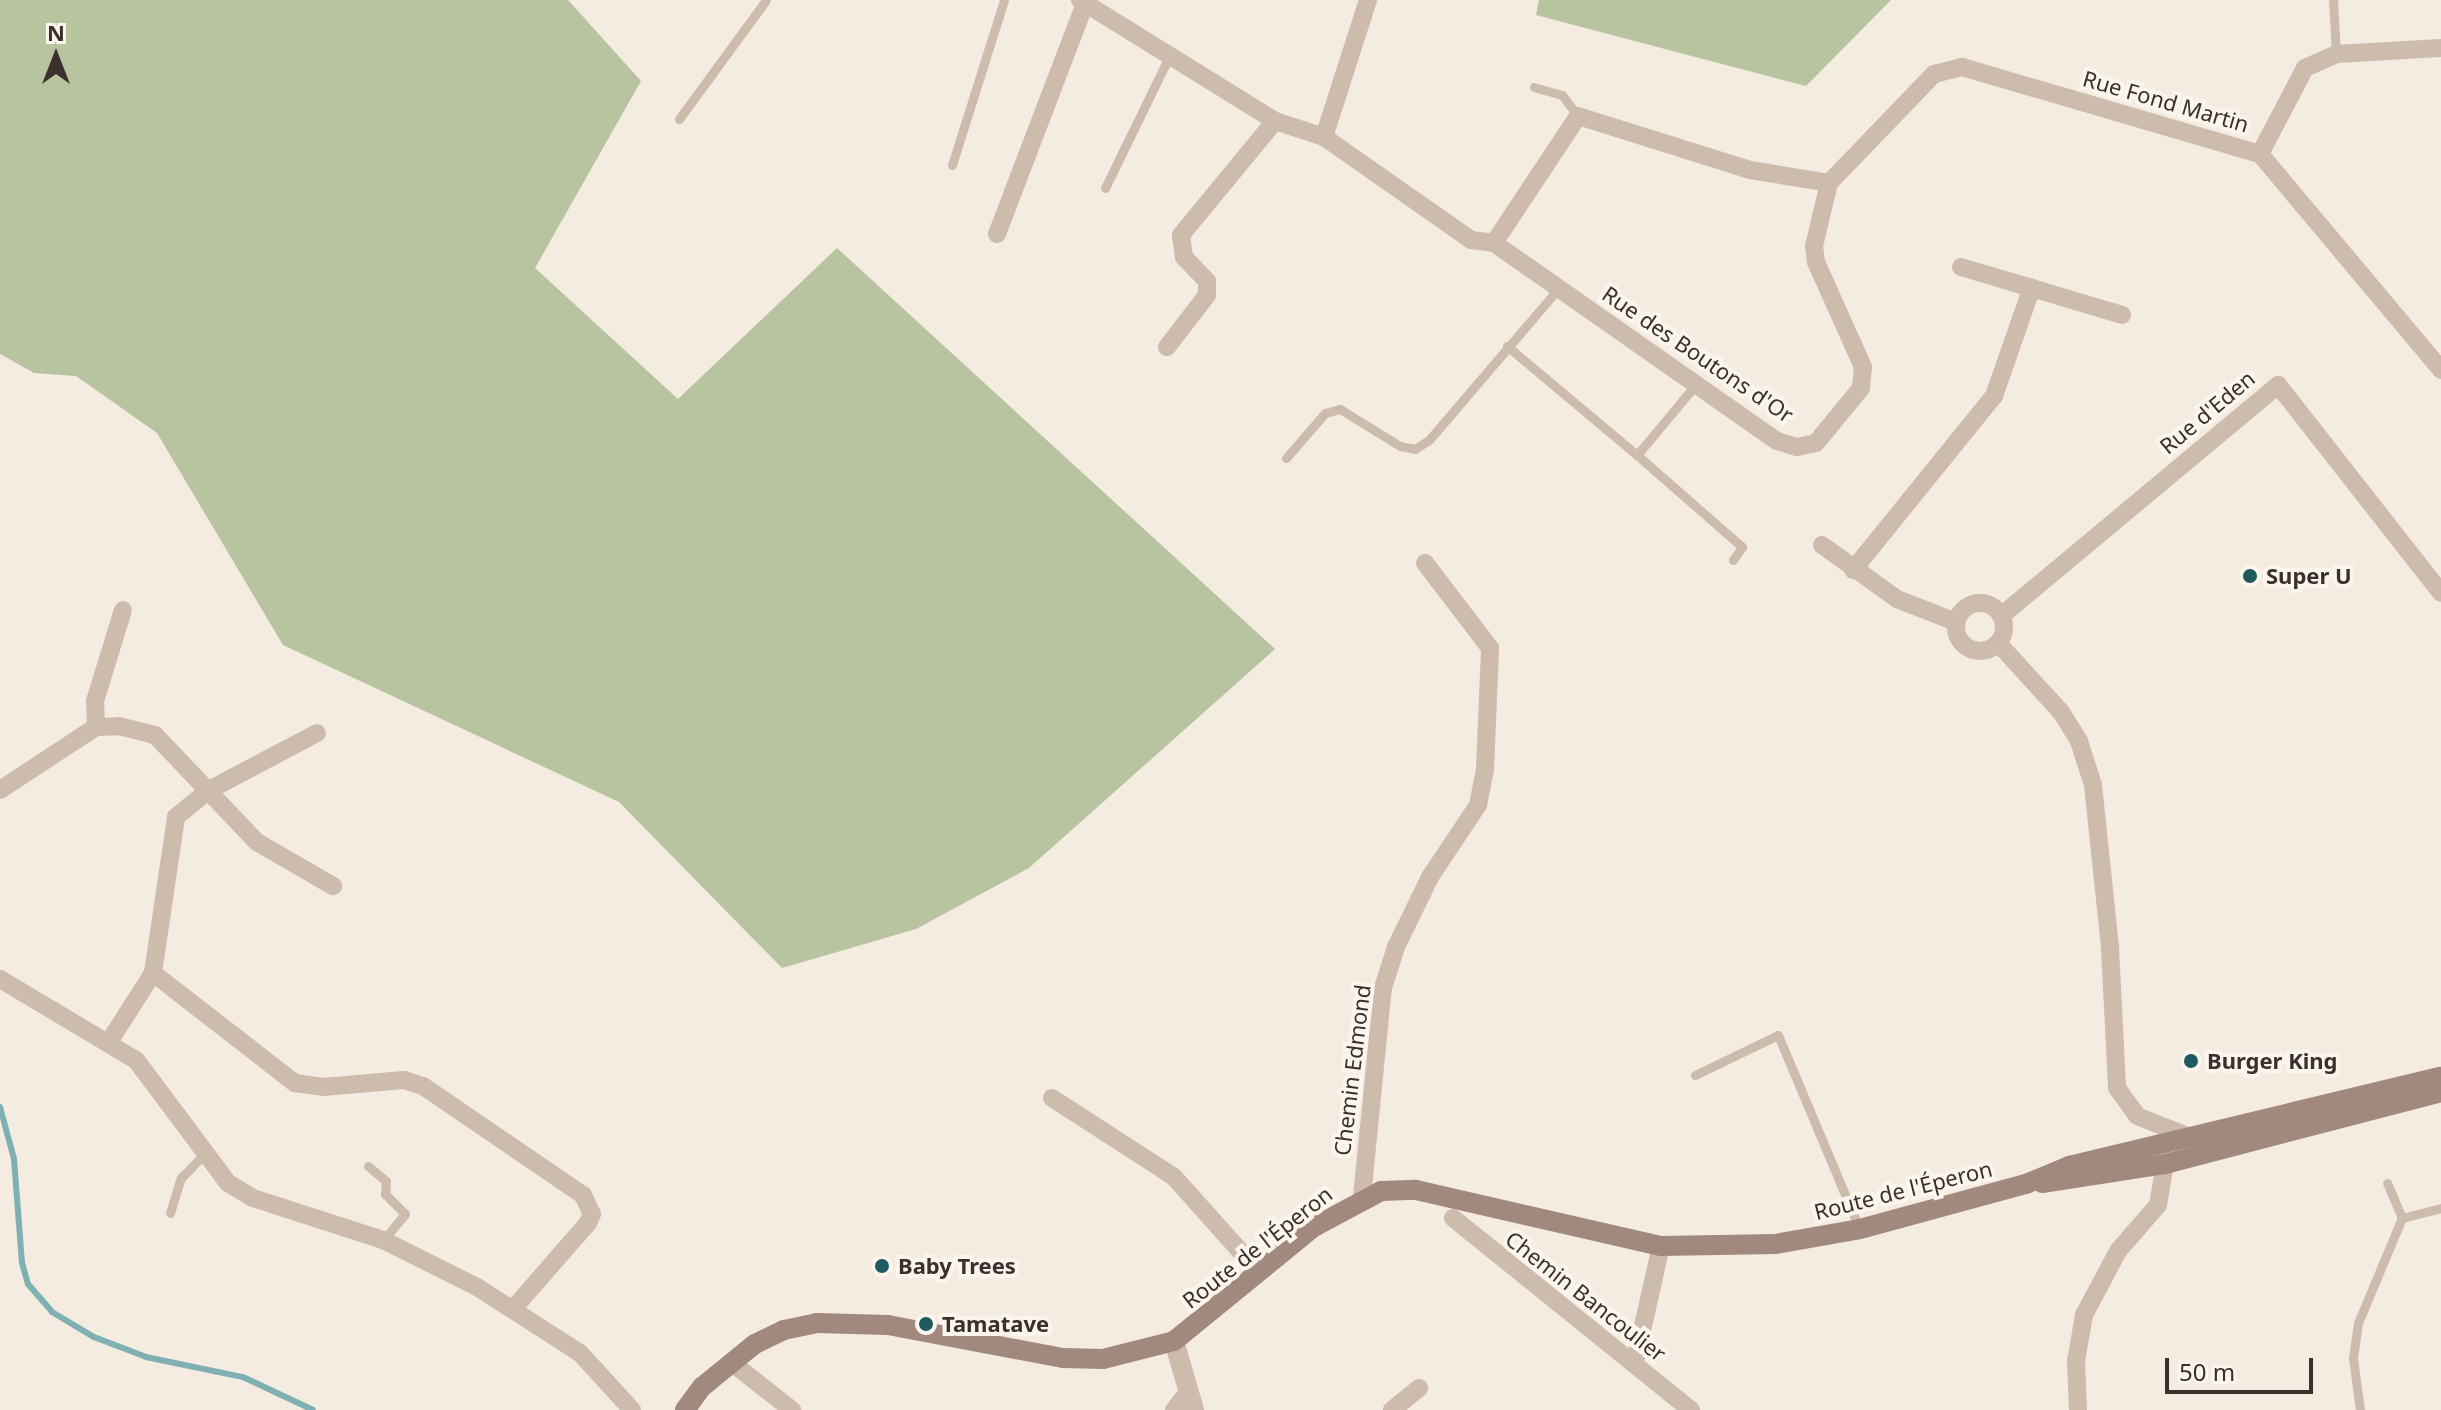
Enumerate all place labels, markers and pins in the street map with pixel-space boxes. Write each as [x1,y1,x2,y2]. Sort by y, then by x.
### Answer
place label: Super U [2266,563,2352,589]
marker: Super U [2241,567,2259,585]
place label: Burger King [2207,1048,2338,1074]
marker: Burger King [2182,1052,2200,1070]
place label: Baby Trees [898,1253,1016,1279]
marker: Baby Trees [873,1257,891,1275]
place label: Tamatave [942,1311,1049,1337]
marker: Tamatave [917,1315,935,1333]

